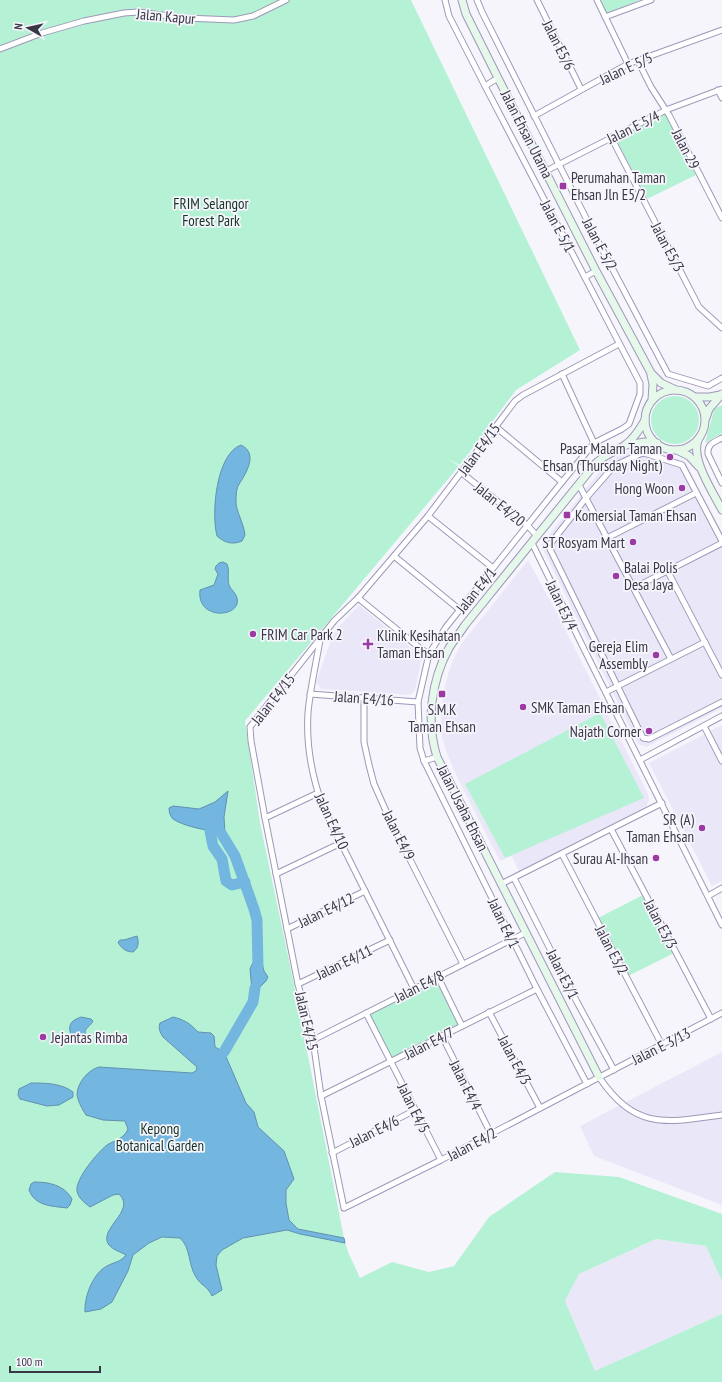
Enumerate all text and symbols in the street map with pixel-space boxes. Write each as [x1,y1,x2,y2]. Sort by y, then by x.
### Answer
street label: Jalan Kapur [135,4,197,28]
north arrow [8,8,48,48]
street label: Jalan E5/6 [538,16,580,73]
text: N [11,23,25,31]
street label: Jalan E 5/5 [596,47,656,89]
street label: Jalan Ehsan Utama [496,86,557,181]
street label: Jalan E 5/4 [603,106,663,148]
street label: Jalan 29 [667,125,704,172]
place label: Perumahan Taman Ehsan Jln E5/2 [571,168,666,204]
marker: Perumahan Taman Ehsan Jln E5/2 [558,181,568,191]
park label: FRIM Selangor Forest Park [173,194,250,230]
street label: Jalan E 5/1 [536,196,580,255]
street label: Jalan E 5/2 [578,214,622,273]
street label: Jalan E5/3 [647,218,689,275]
street label: Jalan E4/15 [453,419,504,480]
place label: Pasar Malam Taman Ehsan (Thursday Night) [543,439,662,475]
marker: Pasar Malam Taman Ehsan (Thursday Night) [665,452,675,462]
street label: Jalan E4/20 [470,477,529,530]
place label: Hong Woon [614,479,674,498]
marker: Hong Woon [677,483,687,493]
place label: Komersial Taman Ehsan [575,506,697,525]
marker: Komersial Taman Ehsan [562,510,572,520]
place label: ST Rosyam Mart [542,533,625,552]
marker: ST Rosyam Mart [628,537,638,547]
place label: Balai Polis Desa Jaya [624,558,678,594]
street label: Jalan E4/1 [451,563,500,617]
marker: Balai Polis Desa Jaya [611,571,621,581]
street label: Jalan E3/4 [541,576,582,633]
place label: FRIM Car Park 2 [261,625,342,644]
place label: Klinik Kesihatan Taman Ehsan [377,626,460,662]
marker: FRIM Car Park 2 [248,629,258,639]
place label: Gereja Elim Assembly [589,637,648,673]
marker: Klinik Kesihatan Taman Ehsan [362,638,374,650]
marker: Gereja Elim Assembly [651,650,661,660]
street label: Jalan E4/15 [246,670,299,729]
street label: Jalan E4/16 [332,686,395,710]
marker: S.M.K Taman Ehsan [437,689,447,699]
place label: SMK Taman Ehsan [531,698,624,717]
place label: S.M.K Taman Ehsan [408,700,476,736]
marker: SMK Taman Ehsan [518,702,528,712]
place label: Najath Corner [570,722,642,741]
marker: Najath Corner [644,726,654,736]
street label: Jalan Usaha Ehsan [433,761,493,854]
street label: Jalan E4/10 [310,789,353,852]
street label: Jalan E4/9 [378,806,420,863]
place label: SR (A) Taman Ehsan [626,810,694,846]
marker: SR (A) Taman Ehsan [697,823,707,833]
place label: Surau Al-Ihsan [573,849,648,868]
marker: Surau Al-Ihsan [651,853,661,863]
street label: Jalan E4/12 [294,888,357,932]
street label: Jalan E4/1 [483,894,524,951]
street label: Jalan E3/3 [640,895,682,952]
street label: Jalan E3/2 [591,921,633,978]
street label: Jalan E4/11 [312,940,375,984]
street label: Jalan E3/1 [542,945,584,1002]
street label: Jalan E4/8 [390,965,447,1007]
street label: Jalan E4/15 [291,989,323,1052]
street label: Jalan E4/7 [400,1022,457,1064]
street label: Jalan E 3/13 [628,1023,693,1069]
place label: Jejantas Rimba [50,1028,128,1047]
street label: Jalan E4/3 [494,1031,536,1088]
marker: Jejantas Rimba [38,1032,48,1042]
street label: Jalan E4/4 [445,1056,487,1113]
street label: Jalan E4/5 [393,1079,435,1136]
street label: Jalan E4/6 [345,1110,402,1152]
park label: Kepong Botanical Garden [116,1119,204,1155]
street label: Jalan E4/2 [443,1123,500,1165]
scale bar [10,1348,100,1374]
text: 100 m [16,1354,43,1369]

